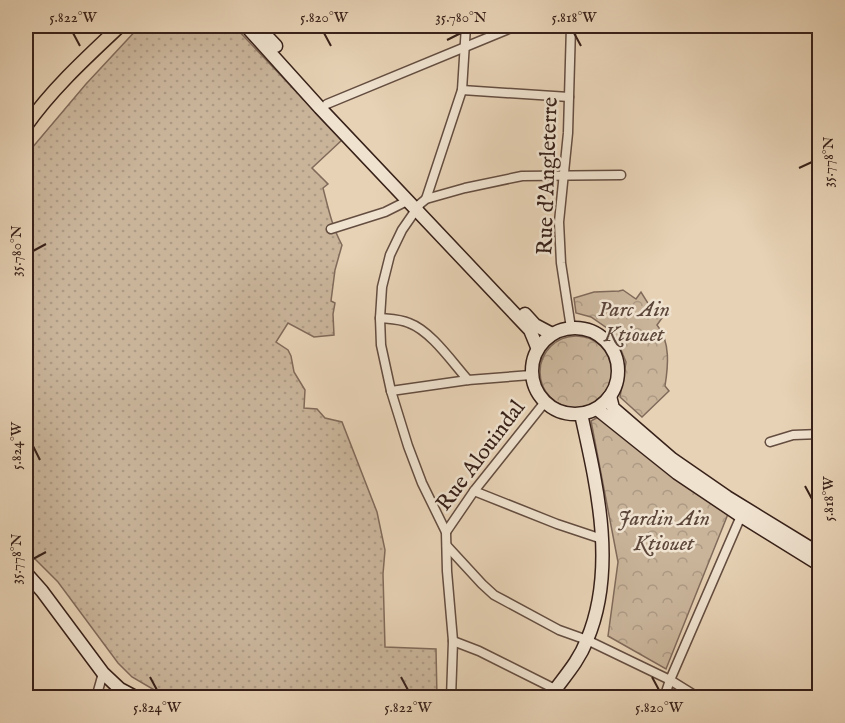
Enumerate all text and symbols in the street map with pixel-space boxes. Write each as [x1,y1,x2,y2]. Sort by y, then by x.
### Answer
text: 5.822°W [49,8,98,27]
text: 5.820°W [300,8,349,27]
text: 35.780°N [435,8,487,27]
text: 5.818°W [551,8,597,27]
street label: Rue d'Angleterre [531,96,565,256]
text: 35.778°N [819,136,838,188]
text: 35.780°N [7,225,26,277]
park label: Parc Ain Ktiouet [598,296,670,349]
street label: Rue Alouindal [430,395,532,517]
text: 5.824°W [7,421,26,470]
text: 5.818°W [819,476,838,522]
park label: Jardin Ain Ktiouet [618,505,710,558]
text: 35.778°N [7,533,26,585]
text: 5.824°W [133,698,182,717]
text: 5.822°W [384,698,433,717]
text: 5.820°W [635,698,684,717]

